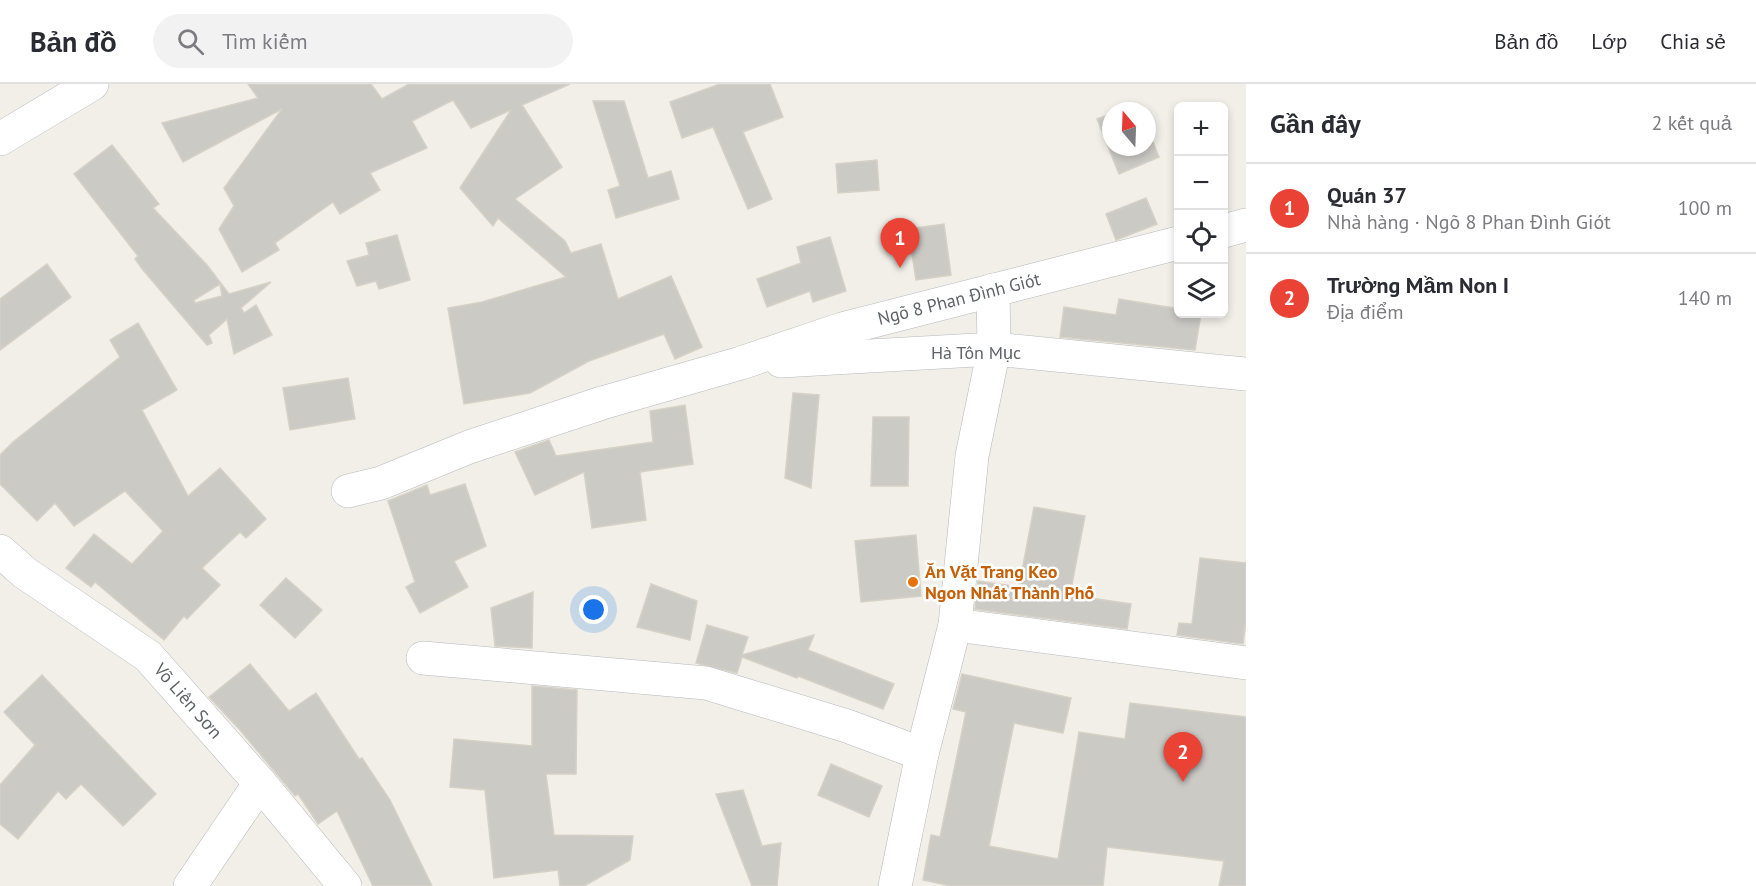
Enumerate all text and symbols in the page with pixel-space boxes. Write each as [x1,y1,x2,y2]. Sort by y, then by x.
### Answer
search box [153,14,573,68]
text: Bản đồ [30,23,117,60]
icon: search [174,25,207,58]
text: Tìm kiếm [222,27,308,55]
text: Bản đồ [1494,28,1558,55]
text: Lớp [1591,28,1627,55]
text: Chia sẻ [1660,28,1726,55]
north arrow [1102,102,1156,156]
map controls [1174,102,1228,318]
button: + [1174,102,1228,156]
text: Gần đây [1270,107,1361,140]
text: 2 kết quả [1651,110,1732,136]
button: − [1174,156,1228,210]
text: Quán 37 [1327,181,1407,209]
text: 1 [1284,195,1295,221]
text: 100 m [1678,195,1732,221]
text: Nhà hàng · Ngõ 8 Phan Đình Giót [1327,209,1611,235]
button: locate [1174,210,1228,264]
pin: 1 [880,218,920,268]
button: layers [1174,264,1228,318]
street label: Ngõ 8 Phan Đình Giót [875,267,1043,330]
text: Trường Mầm Non I [1327,271,1509,299]
text: 2 [1284,285,1295,311]
text: 140 m [1678,285,1732,311]
text: Địa điểm [1327,299,1403,325]
street label: Hà Tôn Mục [931,341,1021,364]
place label: Ăn Vặt Trang Keo Ngon Nhất Thành Phố [925,560,1094,604]
marker: Ăn Vặt Trang Keo Ngon Nhất Thành Phố [906,575,920,589]
your location [579,595,608,624]
street label: Võ Liên Sơn [149,657,228,743]
pin: 2 [1164,732,1202,782]

